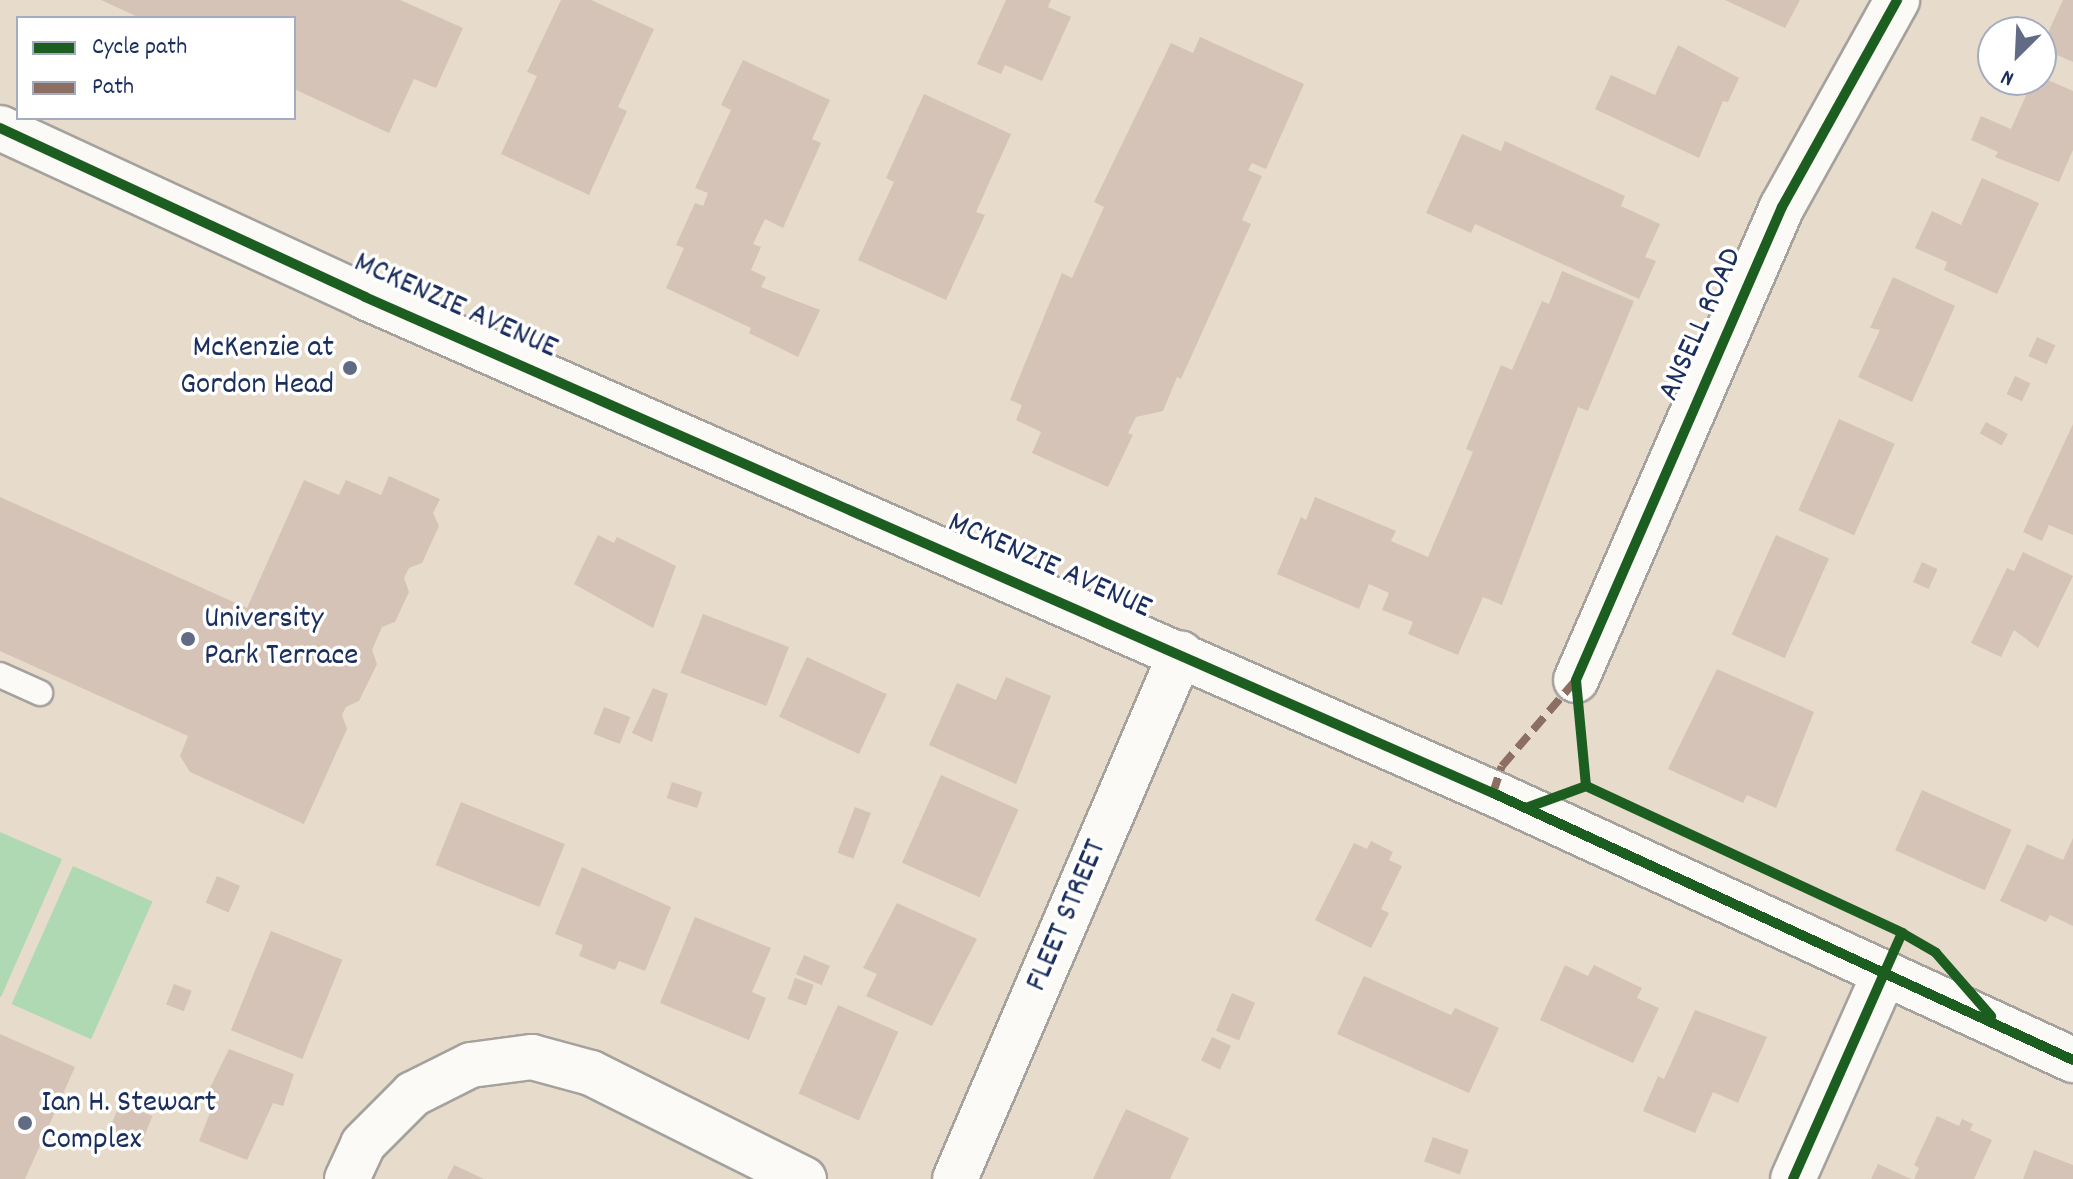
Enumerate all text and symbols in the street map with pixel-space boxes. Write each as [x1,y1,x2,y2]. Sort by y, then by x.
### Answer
legend [16,16,296,120]
north arrow [1977,16,2057,96]
text: Cycle path [92,31,187,65]
text: N [1997,60,2019,93]
text: Path [92,71,134,105]
street label: ANSELL ROAD [1651,243,1753,407]
street label: MCKENZIE AVENUE [347,245,563,369]
place label: McKenzie at Gordon Head [180,331,334,406]
marker: McKenzie at Gordon Head [341,359,359,377]
street label: MCKENZIE AVENUE [941,505,1157,629]
place label: University Park Terrace [204,602,358,677]
marker: University Park Terrace [179,630,197,648]
street label: FLEET STREET [1019,834,1117,998]
place label: Ian H. Stewart Complex [41,1086,216,1161]
marker: Ian H. Stewart Complex [16,1114,34,1132]

